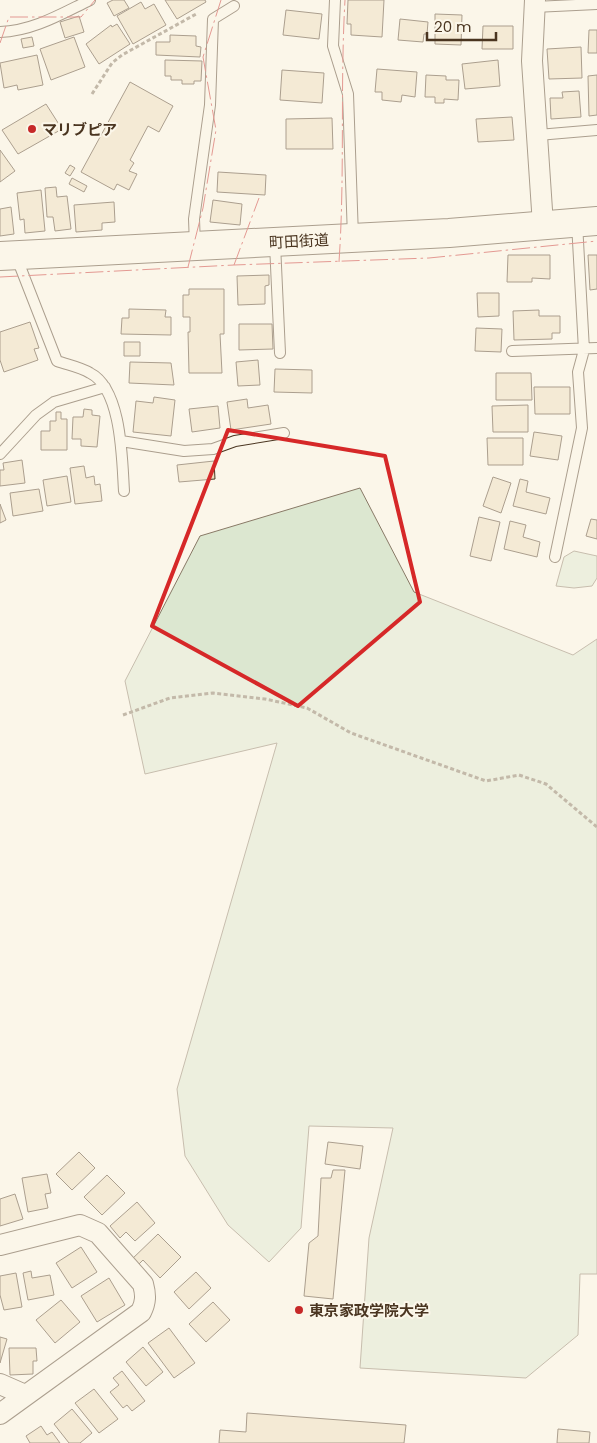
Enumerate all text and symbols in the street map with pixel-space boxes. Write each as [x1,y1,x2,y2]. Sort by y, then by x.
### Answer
scale bar [427,10,496,42]
text: 20 m [434,16,472,37]
place label: マリブピア [42,119,117,140]
marker: マリブピア [26,123,38,135]
street label: 町田街道 [268,229,330,253]
place label: 東京家政学院大学 [309,1300,429,1321]
marker: 東京家政学院大学 [293,1304,305,1316]

